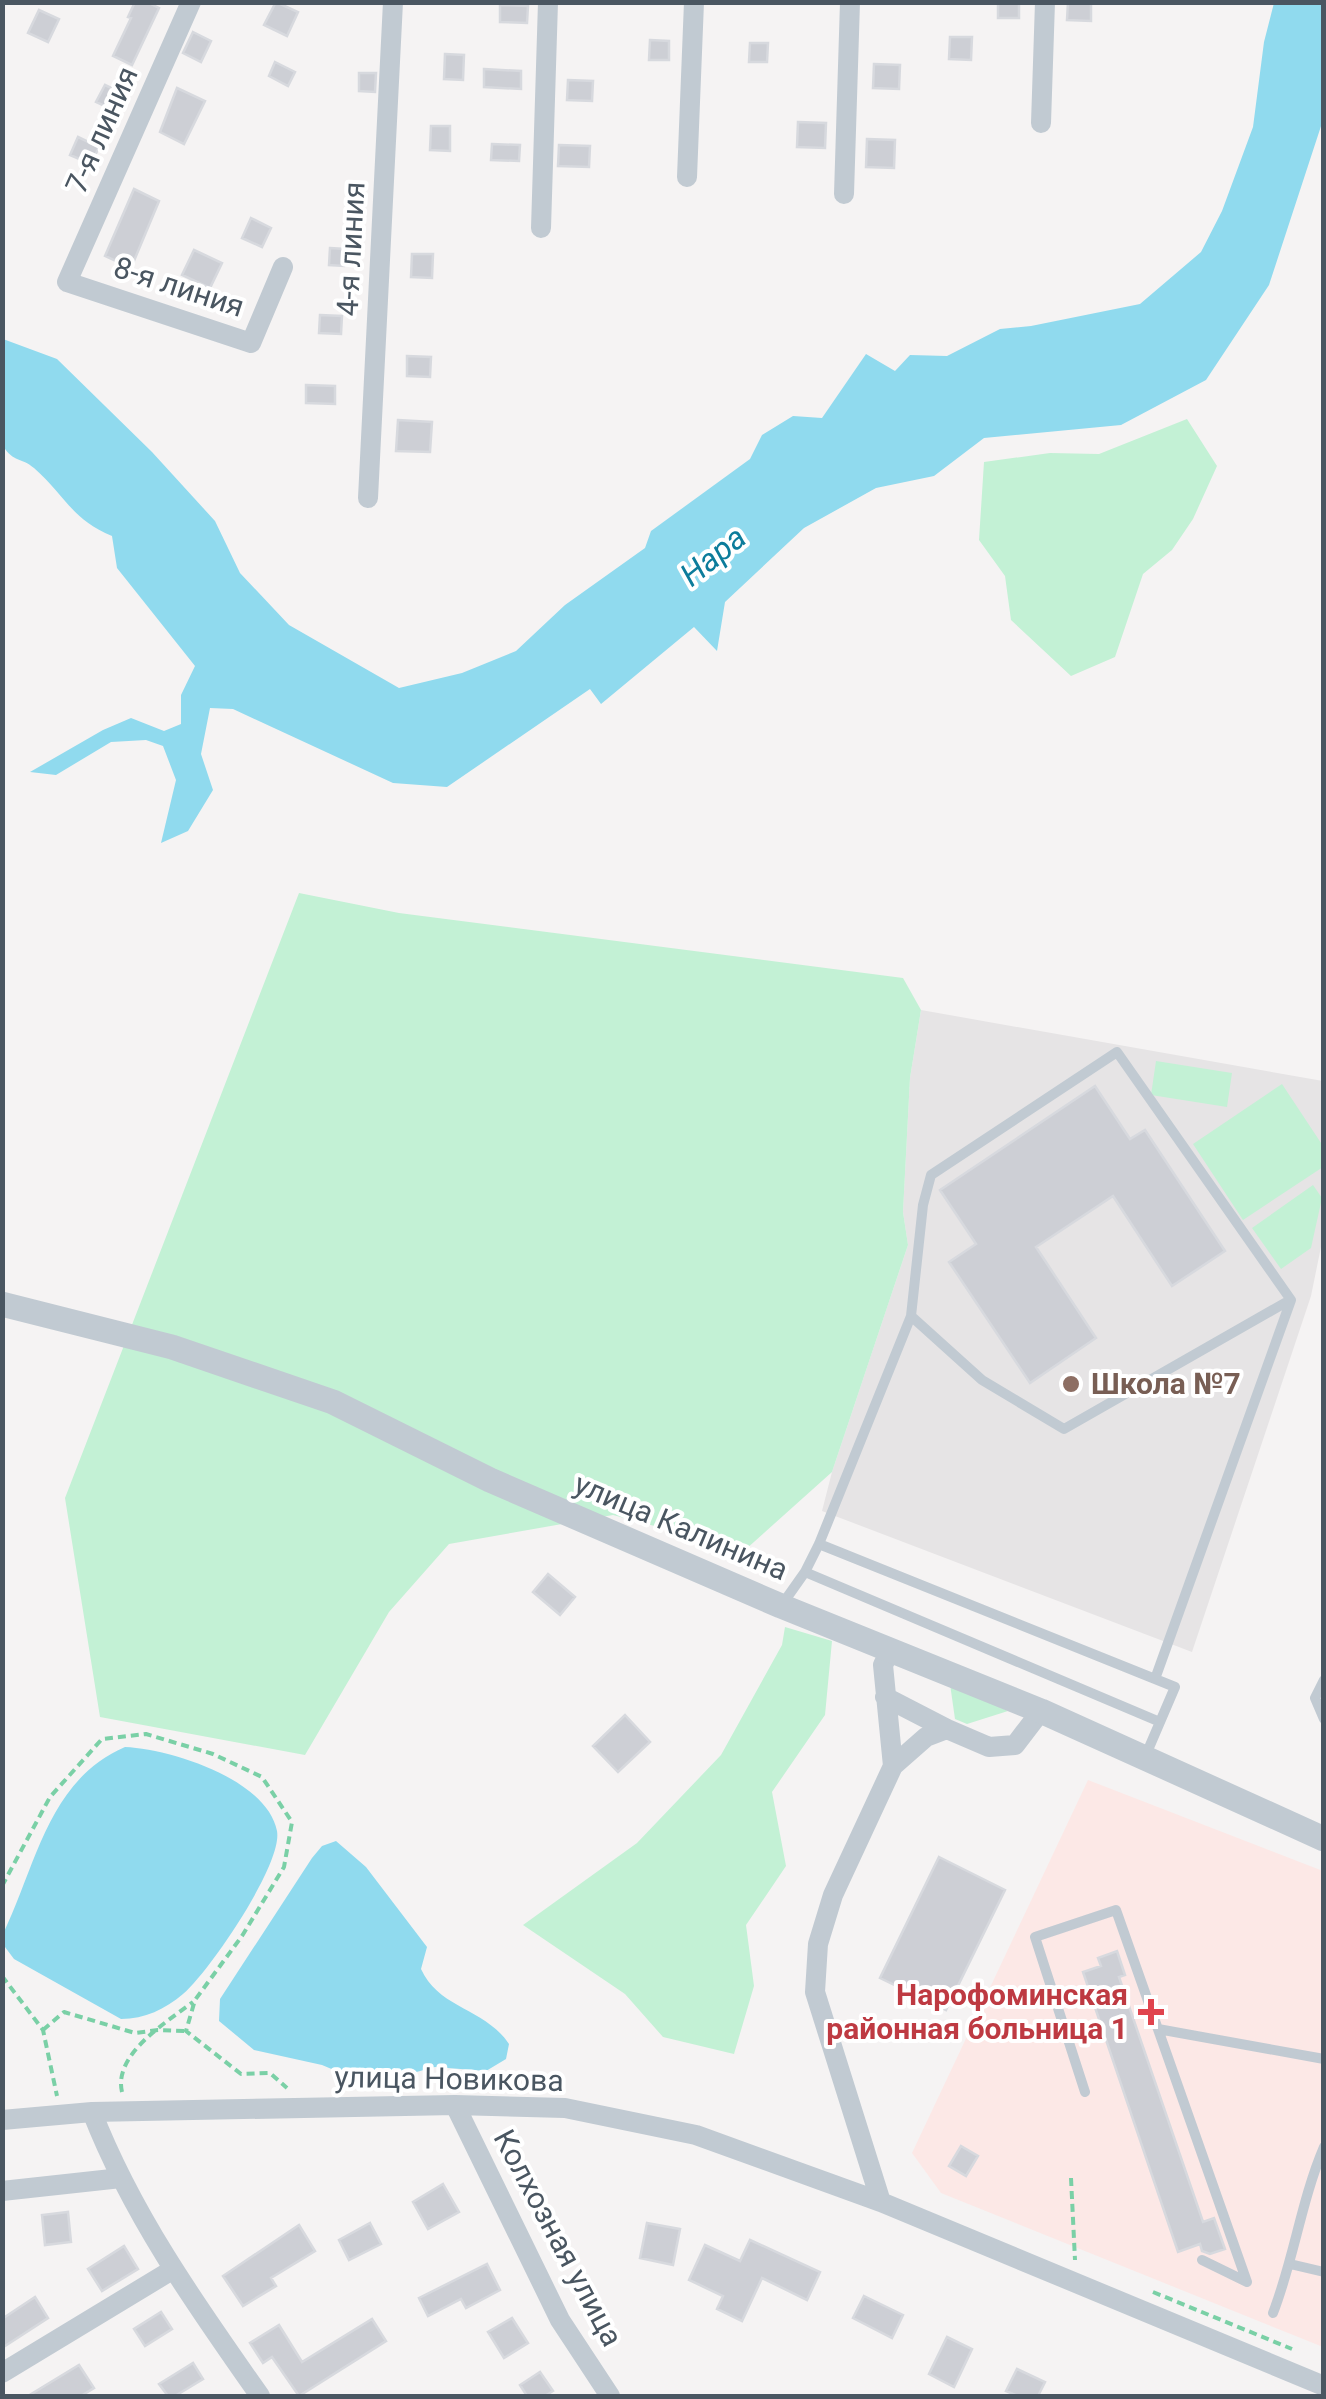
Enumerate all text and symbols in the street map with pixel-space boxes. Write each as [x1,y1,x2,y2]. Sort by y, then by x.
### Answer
street label: 7-я линия [58,61,145,198]
street label: 4-я линия [329,181,372,317]
street label: 8-я линия [110,249,249,324]
water label: Нара [673,518,753,594]
place label: Школа №7 [1091,1366,1241,1401]
marker: Школа №7 [1060,1373,1082,1395]
street label: улица Калинина [569,1466,793,1587]
place label: Нарофоминская районная больница 1 [826,1977,1128,2046]
marker: Нарофоминская районная больница 1 [1138,1999,1164,2025]
street label: улица Новикова [334,2059,564,2098]
street label: Колхозная улица [487,2124,630,2352]

